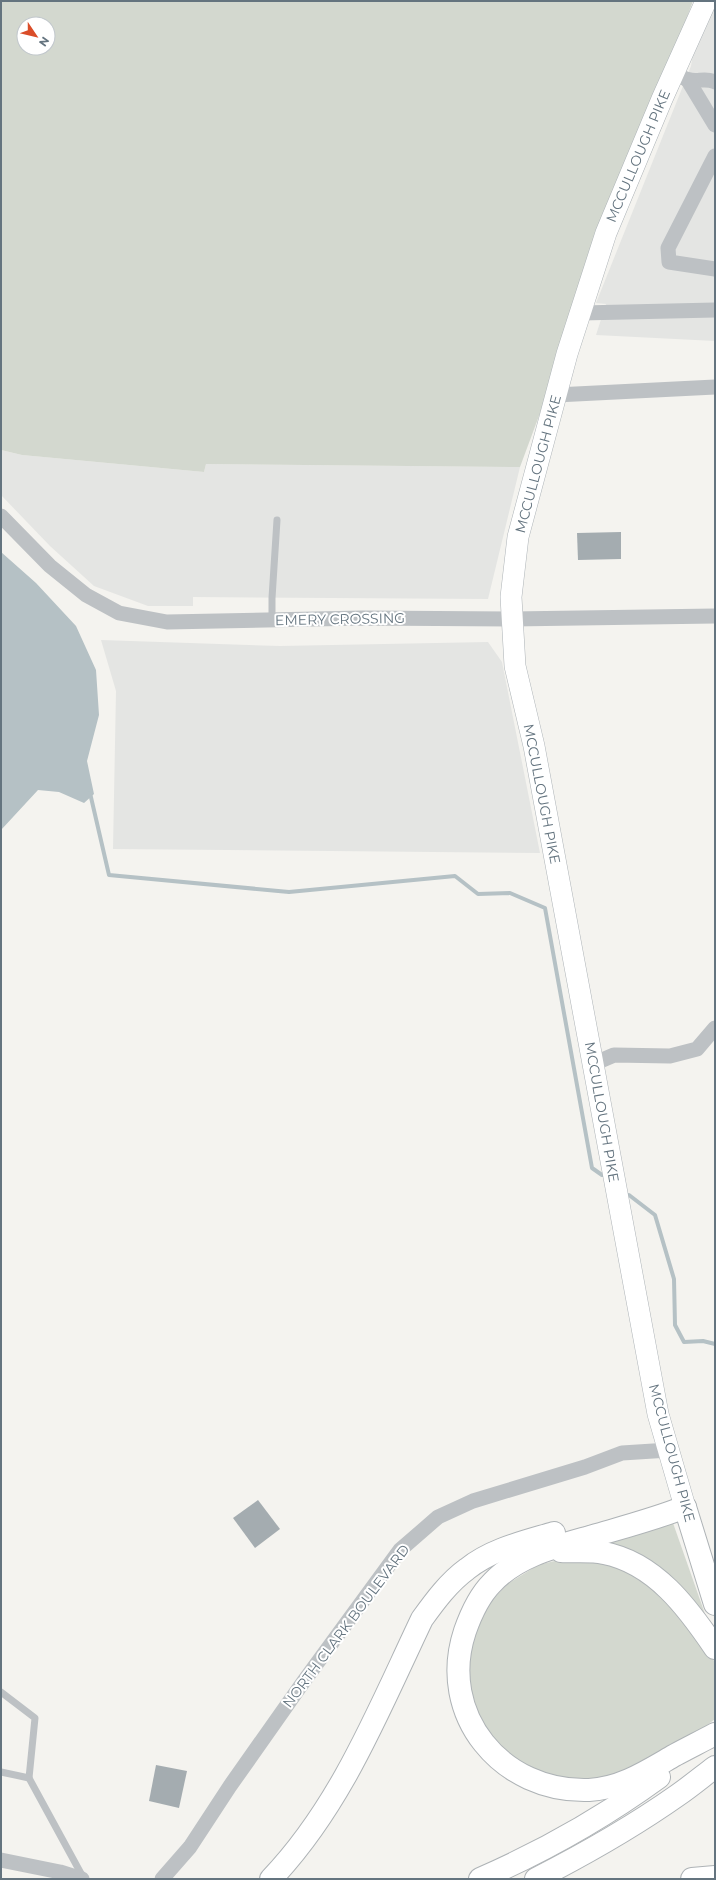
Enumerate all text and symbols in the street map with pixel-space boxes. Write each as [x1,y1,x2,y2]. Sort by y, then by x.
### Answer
north arrow [16,16,56,56]
text: N [36,34,52,49]
street label: MCCULLOUGH PIKE [602,87,674,225]
street label: MCCULLOUGH PIKE [511,393,565,535]
street label: EMERY CROSSING [275,609,405,629]
street label: MCCULLOUGH PIKE [520,722,564,866]
street label: MCCULLOUGH PIKE [581,1040,623,1184]
street label: MCCULLOUGH PIKE [645,1382,699,1524]
street label: NORTH CLARK BOULEVARD [279,1541,413,1711]

